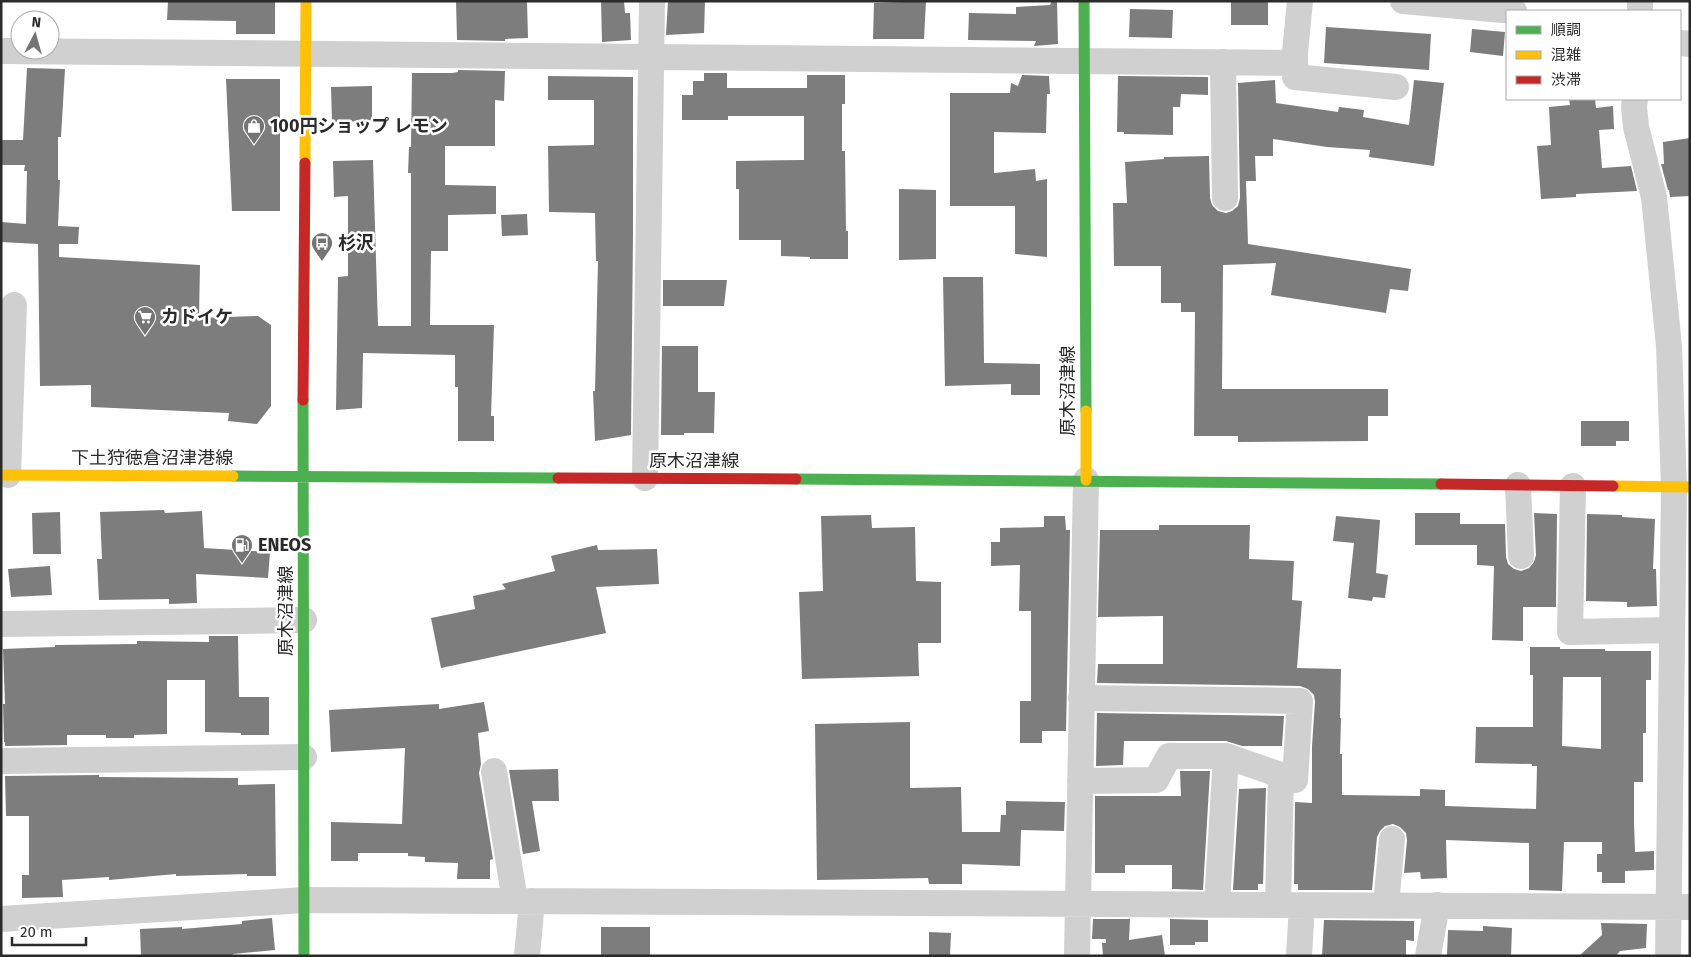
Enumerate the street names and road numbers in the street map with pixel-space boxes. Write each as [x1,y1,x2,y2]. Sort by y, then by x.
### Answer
street label: 原木沼津線 [1057,346,1079,436]
street label: 下土狩徳倉沼津港線 [71,447,233,469]
street label: 原木沼津線 [649,450,739,472]
street label: 原木沼津線 [275,566,297,656]

